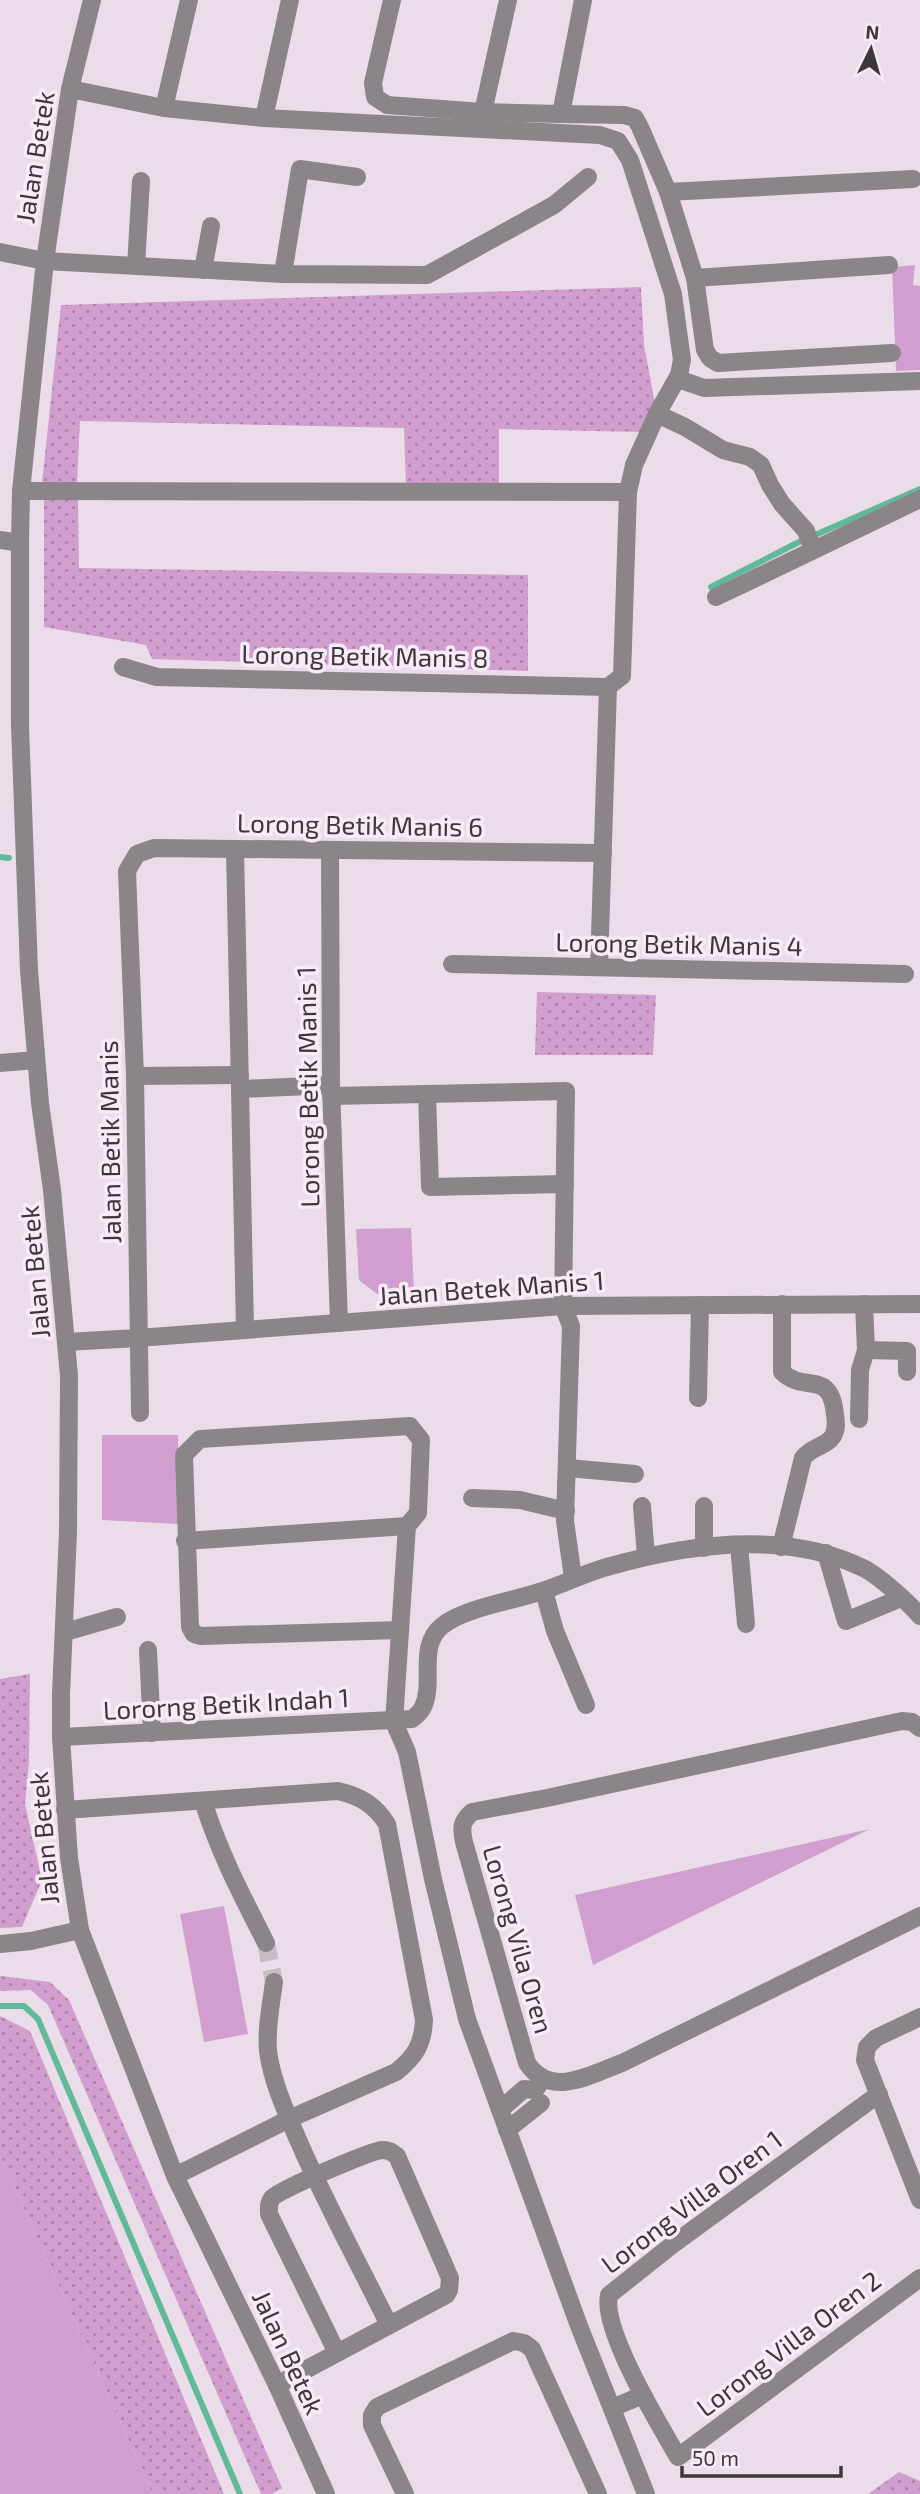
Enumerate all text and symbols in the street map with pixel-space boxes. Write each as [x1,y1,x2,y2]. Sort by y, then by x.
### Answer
north arrow [836,14,906,84]
text: N [865,20,880,44]
street label: Jalan Betek [8,89,60,225]
street label: Lorong Betik Manis 8 [241,637,489,673]
street label: Lorong Betik Manis 6 [237,806,483,842]
street label: Lorong Betik Manis 4 [555,925,803,961]
street label: Lorong Betik Manis 1 [289,966,325,1208]
street label: Jalan Betik Manis [92,1040,126,1244]
street label: Jalan Betek [13,1204,55,1340]
street label: Jalan Betek Manis 1 [377,1264,605,1310]
street label: Lororng Betik Indah 1 [102,1681,350,1725]
street label: Jalan Betek [22,1770,64,1906]
street label: Lorong Vila Oren [477,1841,561,2037]
street label: Lorong Villa Oren 1 [595,2123,787,2279]
street label: Lorong Villa Oren 2 [690,2264,886,2422]
street label: Jalan Betek [247,2285,331,2419]
scale bar [682,2434,841,2478]
text: 50 m [692,2445,739,2470]

